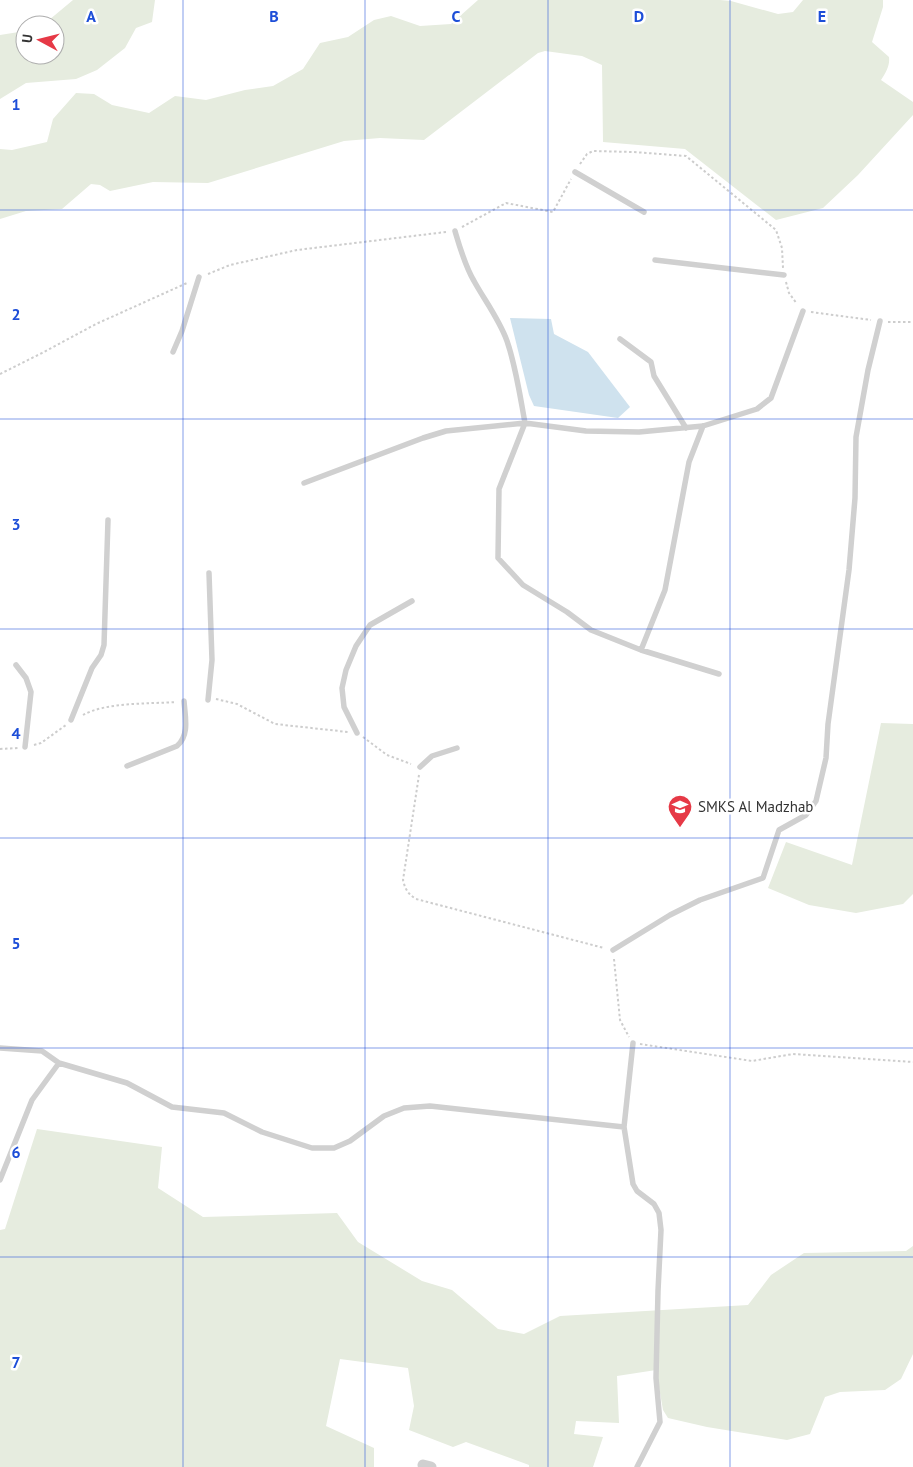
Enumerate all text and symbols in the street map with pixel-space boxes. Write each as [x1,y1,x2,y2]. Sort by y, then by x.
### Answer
text: A [86,6,96,26]
text: B [269,6,279,26]
text: C [452,6,461,26]
text: D [634,6,644,26]
text: E [818,6,826,26]
north arrow [15,15,65,65]
text: U [18,33,37,44]
text: 1 [11,94,21,114]
text: 2 [11,304,21,324]
text: 3 [11,514,21,534]
text: 4 [11,723,21,743]
school or university icon: SMKS Al Madzhab [667,794,693,828]
place label: SMKS Al Madzhab [698,797,813,816]
text: 5 [11,933,21,953]
text: 6 [11,1142,21,1162]
text: 7 [11,1352,21,1372]

